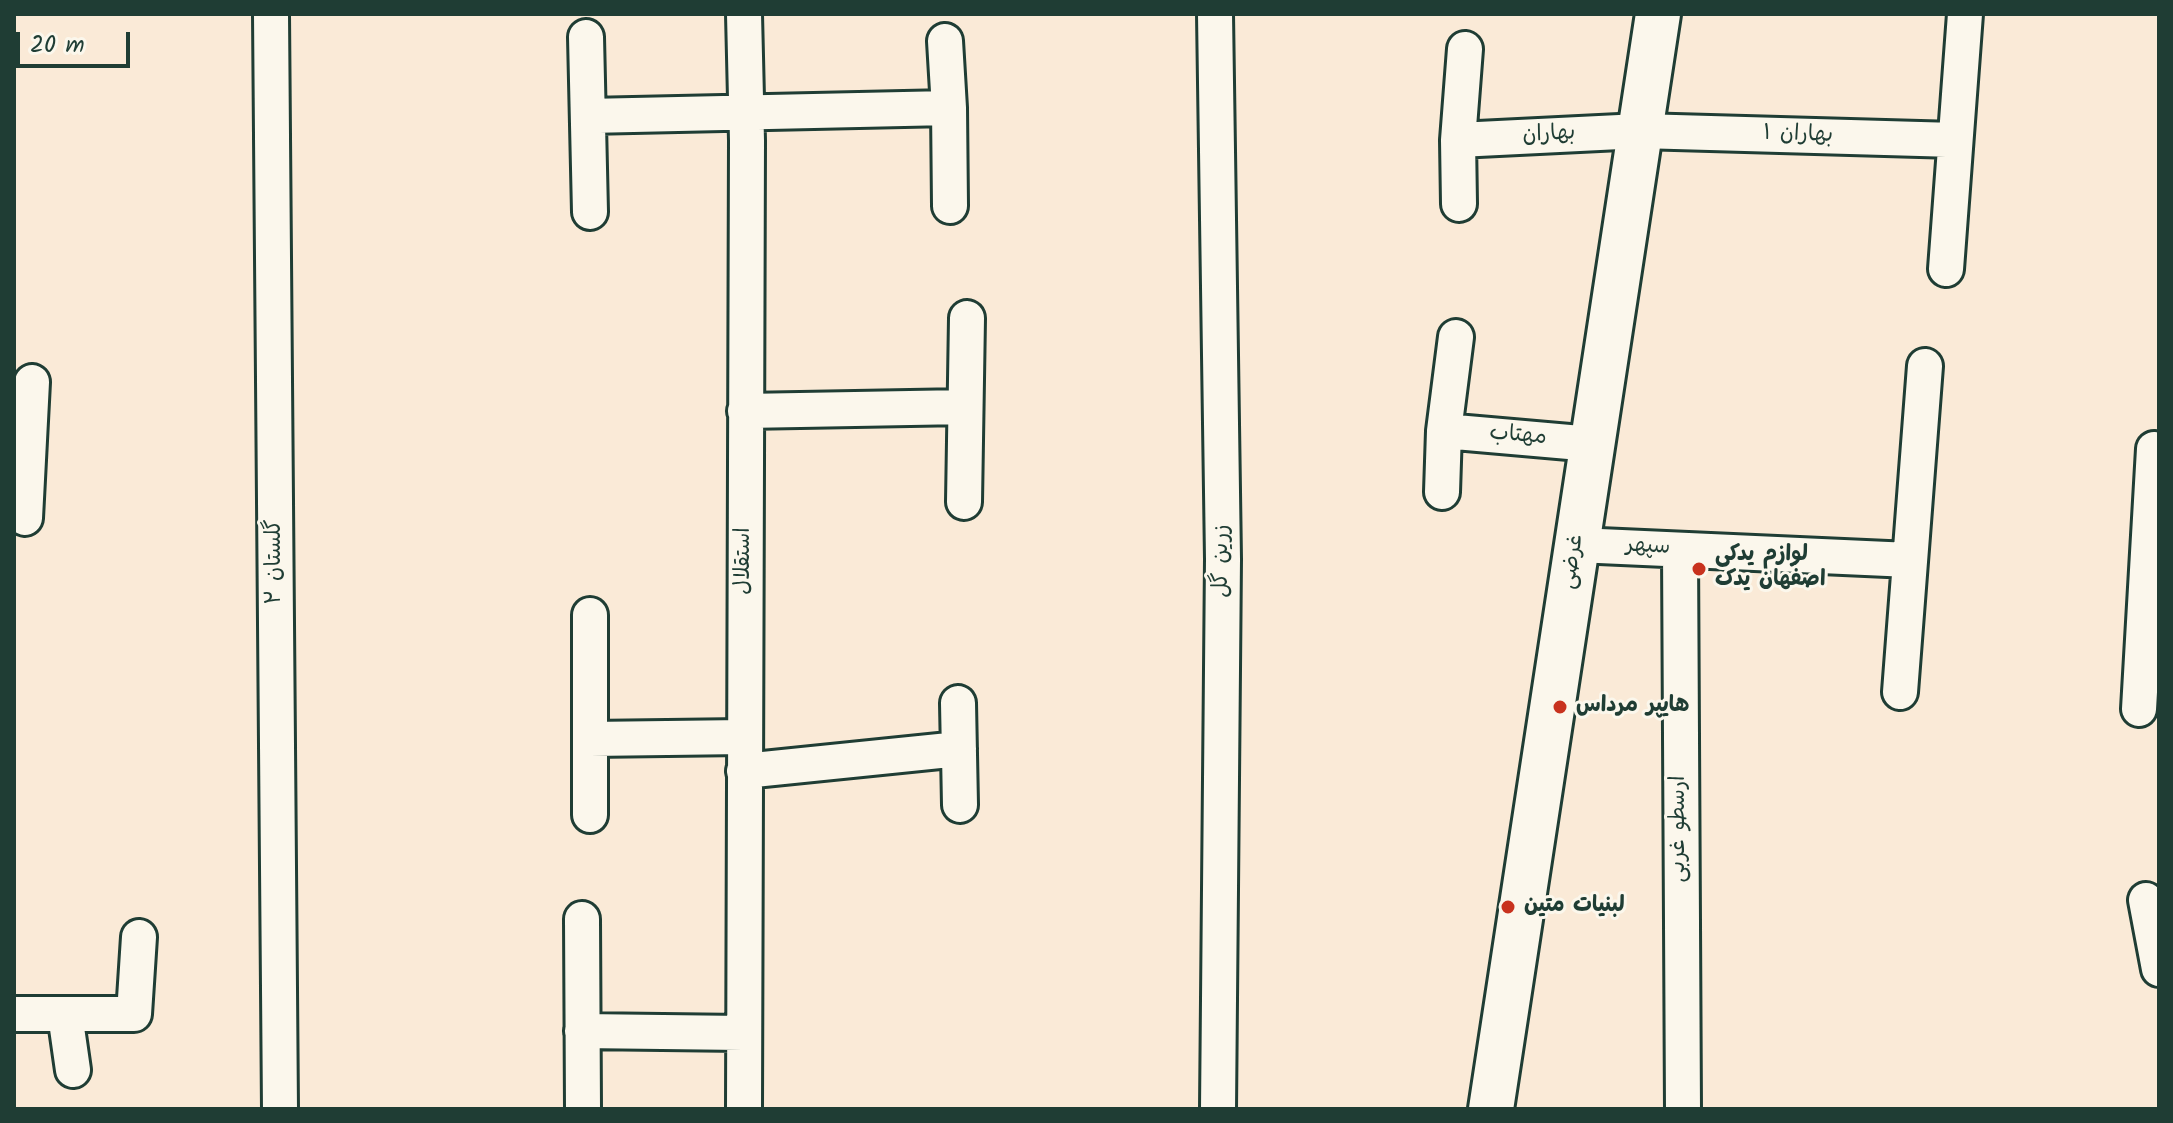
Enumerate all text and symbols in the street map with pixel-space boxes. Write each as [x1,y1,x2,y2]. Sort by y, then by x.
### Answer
scale bar [20,16,134,66]
text: 20 m [30,26,85,65]
street label: بهاران [1522,121,1576,151]
street label: بهاران ۱ [1763,122,1833,150]
street label: مهتاب [1488,421,1548,453]
street label: گلستان ۲ [263,519,289,605]
street label: زرین گل [1210,524,1236,598]
street label: استقلال [732,527,758,595]
street label: غرضی [1557,533,1591,591]
street label: سپهر [1625,534,1671,562]
place label: لوازم یدکی اصفهان یدک [1715,543,1826,594]
marker: لوازم یدکی اصفهان یدک [1690,560,1708,578]
place label: هایپر مرداس [1576,694,1689,720]
marker: هایپر مرداس [1551,698,1569,716]
street label: ارسطو غربی [1667,775,1693,883]
place label: لبنیات متین [1524,894,1625,920]
marker: لبنیات متین [1499,898,1517,916]

